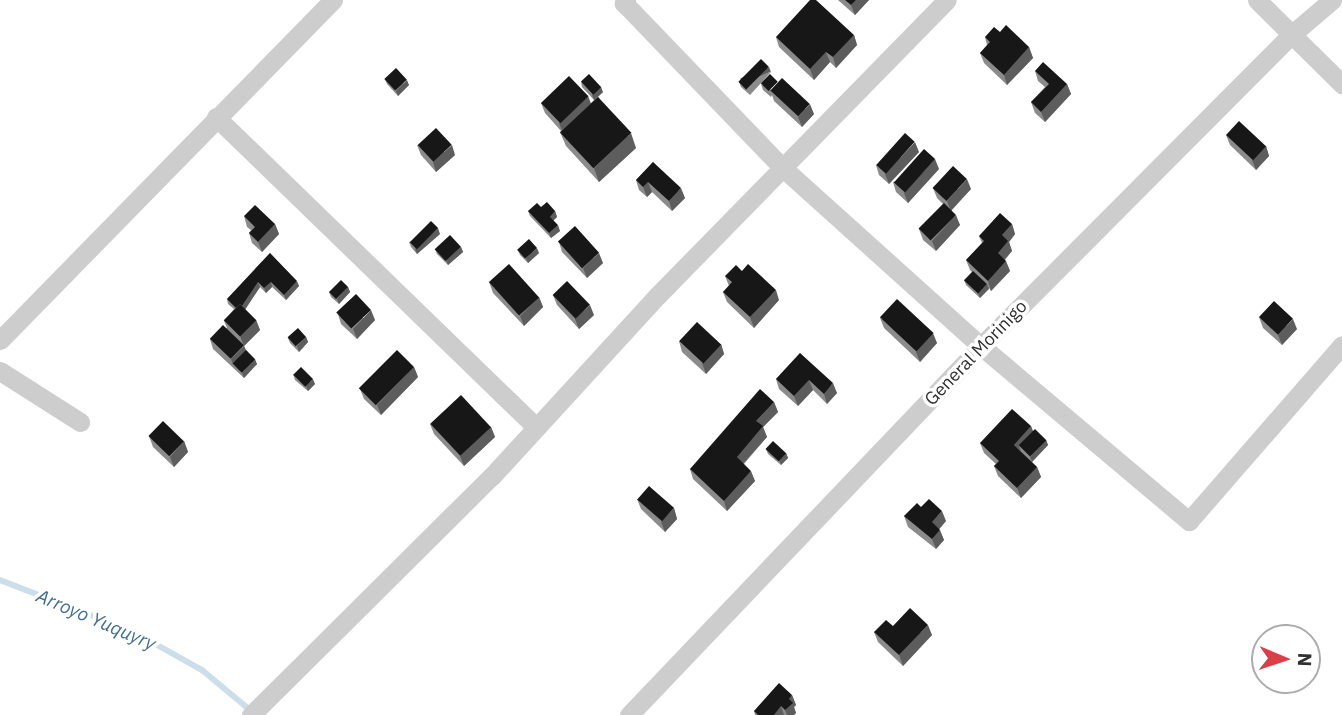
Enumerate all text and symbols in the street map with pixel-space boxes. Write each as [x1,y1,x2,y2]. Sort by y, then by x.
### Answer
street label: General Morinigo [920,296,1032,410]
water label: Arroyo Yuquyry [33,585,159,655]
north arrow [1251,624,1321,694]
text: N [1293,652,1317,667]

